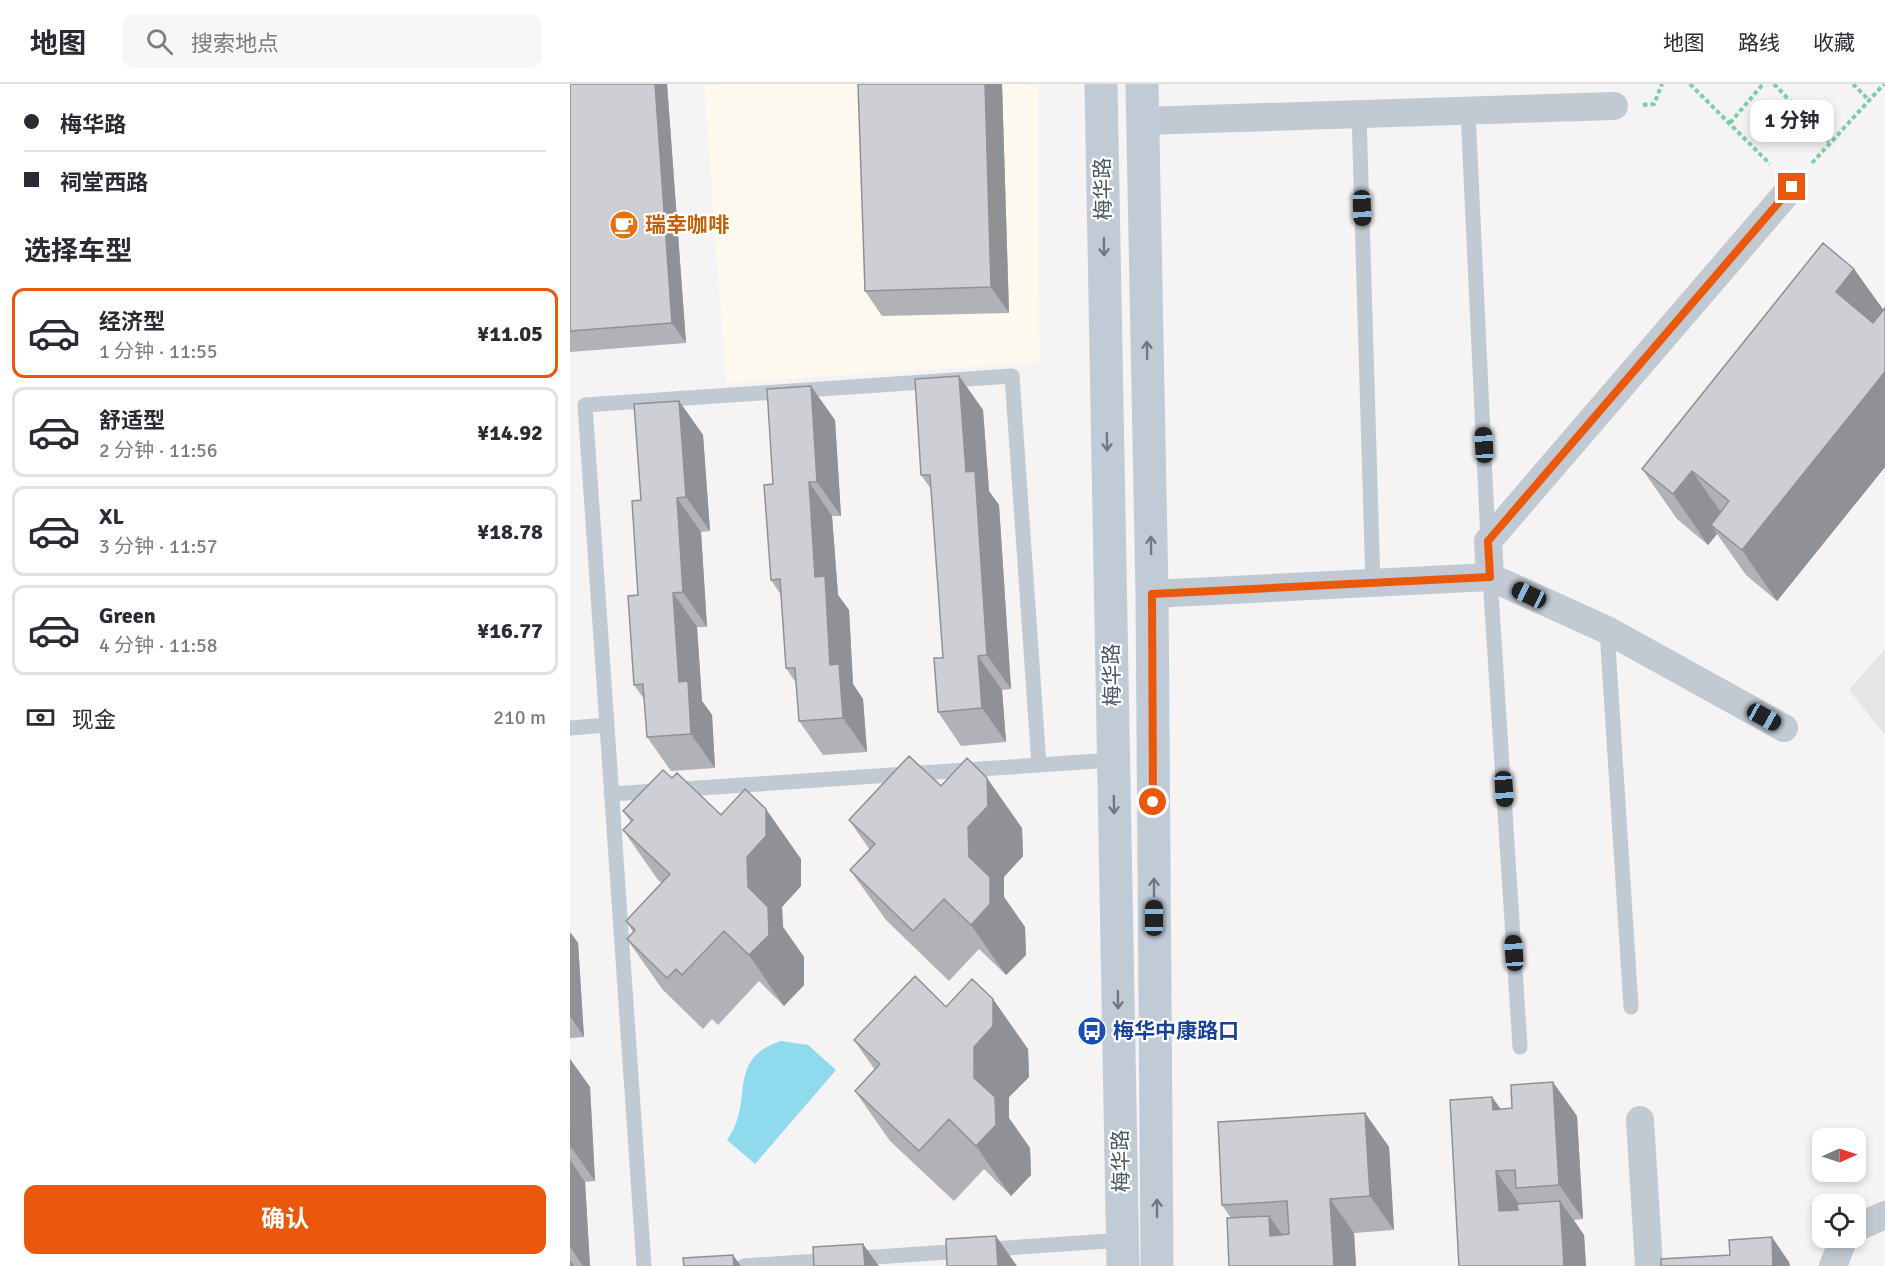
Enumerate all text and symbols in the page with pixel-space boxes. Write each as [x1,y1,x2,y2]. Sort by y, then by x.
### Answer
search box [122,14,542,68]
icon: search [143,25,176,58]
text: 地图 [30,27,86,61]
text: 搜索地点 [191,30,279,57]
text: 地图 [1663,30,1705,56]
text: 路线 [1738,30,1780,56]
text: 收藏 [1813,30,1855,56]
callout: 1 分钟 [1750,100,1834,142]
text: 1 分钟 [1764,108,1820,133]
text: 梅华路 [60,111,126,138]
street label: 梅华路 [1089,157,1117,221]
text: 祠堂西路 [60,169,148,196]
route end [1778,173,1805,200]
car [1352,190,1372,226]
cafe icon: 瑞幸咖啡 [608,209,640,241]
place label: 瑞幸咖啡 [645,212,729,238]
text: 选择车型 [24,235,132,268]
one-way arrow [1098,237,1110,257]
icon: car [27,306,81,360]
text: 经济型 [99,308,165,335]
text: ¥11.05 [477,320,543,347]
text: 1 分钟 · 11:55 [99,339,218,364]
one-way arrow [1141,340,1153,360]
icon: car [27,405,81,459]
text: 舒适型 [99,407,165,434]
text: ¥14.92 [477,419,543,446]
car [1474,427,1494,463]
one-way arrow [1102,432,1113,452]
text: 2 分钟 · 11:56 [99,438,218,463]
text: XL [99,503,124,530]
icon: car [27,504,81,558]
text: ¥18.78 [477,518,543,545]
text: 3 分钟 · 11:57 [99,534,218,559]
one-way arrow [1145,535,1156,555]
car [1509,579,1549,611]
text: Green [99,602,156,629]
icon: car [27,603,81,657]
text: ¥16.77 [477,617,543,644]
text: 4 分钟 · 11:58 [99,633,218,658]
street label: 梅华路 [1098,643,1126,707]
car [1744,700,1784,734]
icon: cash [24,701,57,734]
text: 210 m [493,705,546,730]
text: 现金 [72,706,116,733]
car [1494,770,1514,808]
route start [1139,788,1166,815]
one-way arrow [1108,795,1120,815]
one-way arrow [1148,877,1160,897]
car [1145,900,1163,936]
car [1504,934,1524,972]
one-way arrow [1112,990,1124,1010]
bus stop icon: 梅华中康路口 [1076,1015,1108,1047]
place label: 梅华中康路口 [1113,1018,1239,1044]
north arrow [1812,1128,1866,1182]
map controls [1812,1128,1866,1248]
street label: 梅华路 [1107,1129,1135,1193]
button: 确认 [24,1185,546,1254]
button: locate [1812,1194,1866,1248]
one-way arrow [1151,1198,1163,1218]

